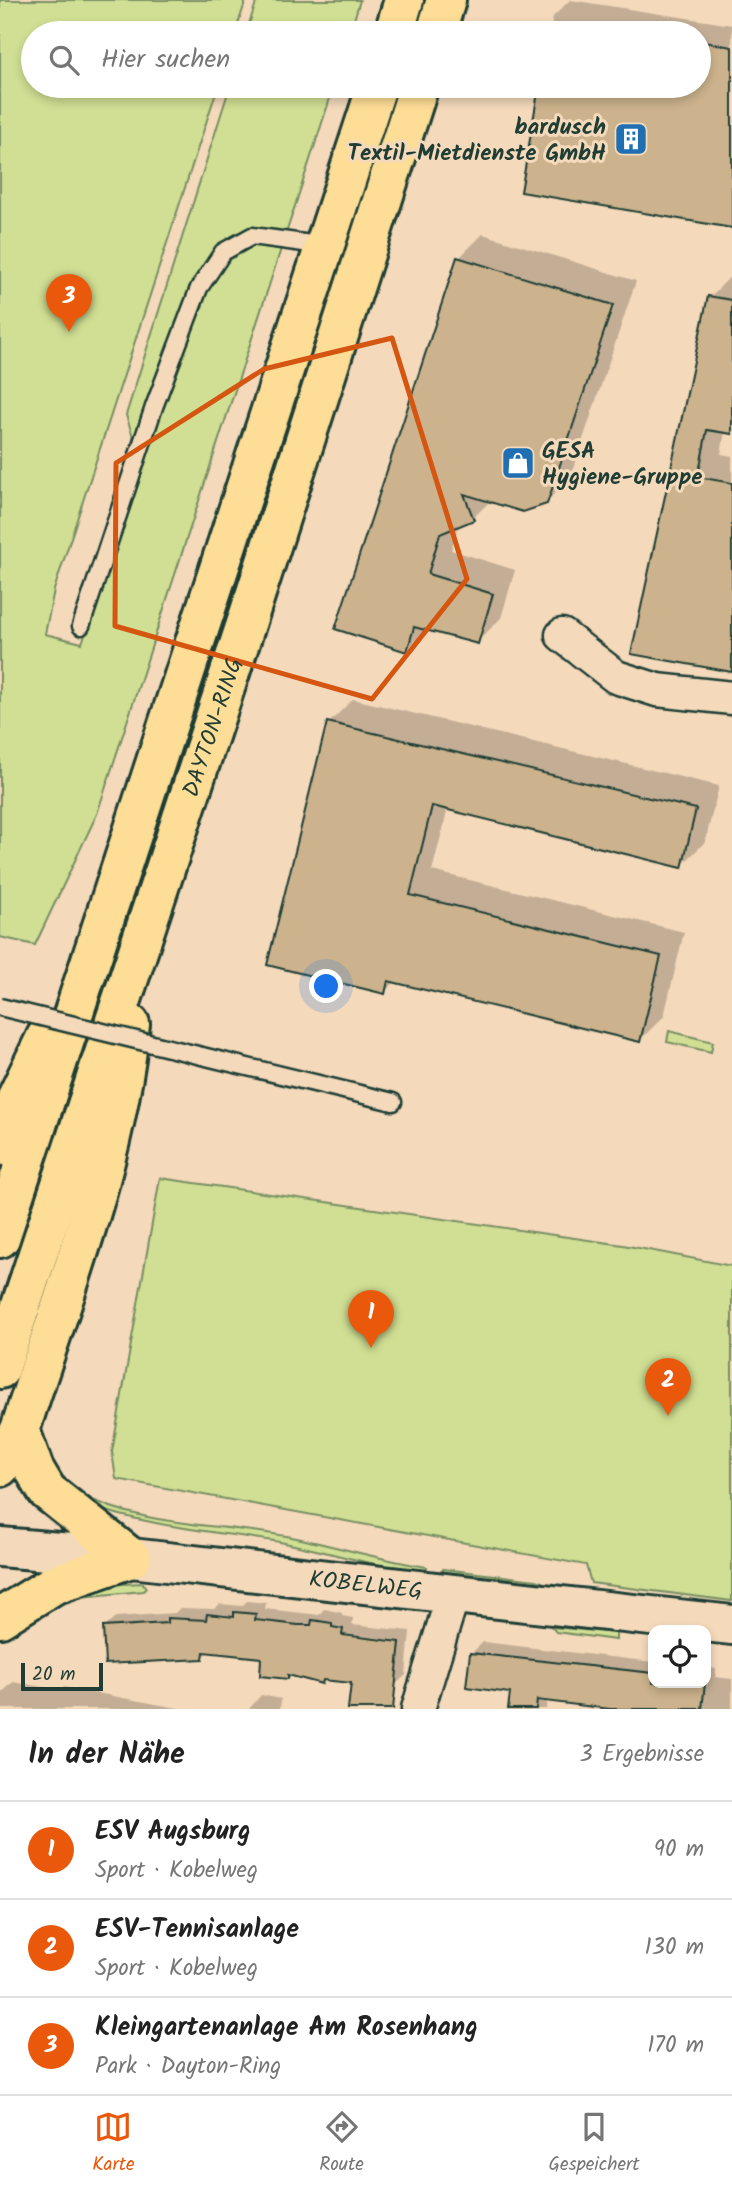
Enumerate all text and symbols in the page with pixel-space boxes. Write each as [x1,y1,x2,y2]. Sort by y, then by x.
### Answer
search box [21,21,711,98]
text: Hier suchen [101,39,230,81]
icon: search [45,41,83,79]
place label: bardusch Textil-Mietdienste GmbH [348,110,606,172]
building icon: bardusch Textil-Mietdienste GmbH [612,120,650,158]
pin: 3 [46,274,92,332]
place label: GESA Hygiene-Gruppe [542,434,703,496]
shop icon: GESA Hygiene-Gruppe [499,444,537,482]
street label: DAYTON-RING [174,653,254,802]
your location [309,969,343,1003]
pin: 1 [348,1290,394,1348]
pin: 2 [645,1358,691,1416]
street label: KOBELWEG [307,1562,424,1610]
map controls [648,1625,711,1688]
button: locate [648,1625,711,1688]
scale bar [21,1660,103,1692]
text: 20 m [32,1660,75,1690]
text: In der Nähe [28,1731,185,1779]
text: 3 Ergebnisse [580,1737,704,1773]
text: ESV Augsburg [95,1811,250,1853]
text: 1 [48,1832,54,1868]
text: 90 m [654,1832,704,1868]
text: Sport · Kobelweg [95,1853,258,1889]
text: ESV-Tennisanlage [95,1909,299,1951]
text: 2 [44,1930,58,1966]
text: 130 m [645,1930,704,1966]
text: Sport · Kobelweg [95,1951,258,1987]
text: Kleingartenanlage Am Rosenhang [95,2007,478,2049]
text: 3 [45,2028,57,2064]
text: 170 m [647,2028,704,2064]
text: Park · Dayton-Ring [95,2049,281,2085]
tab: Karte [92,2108,135,2180]
tab: Route [319,2108,364,2180]
tab: Gespeichert [548,2108,640,2180]

